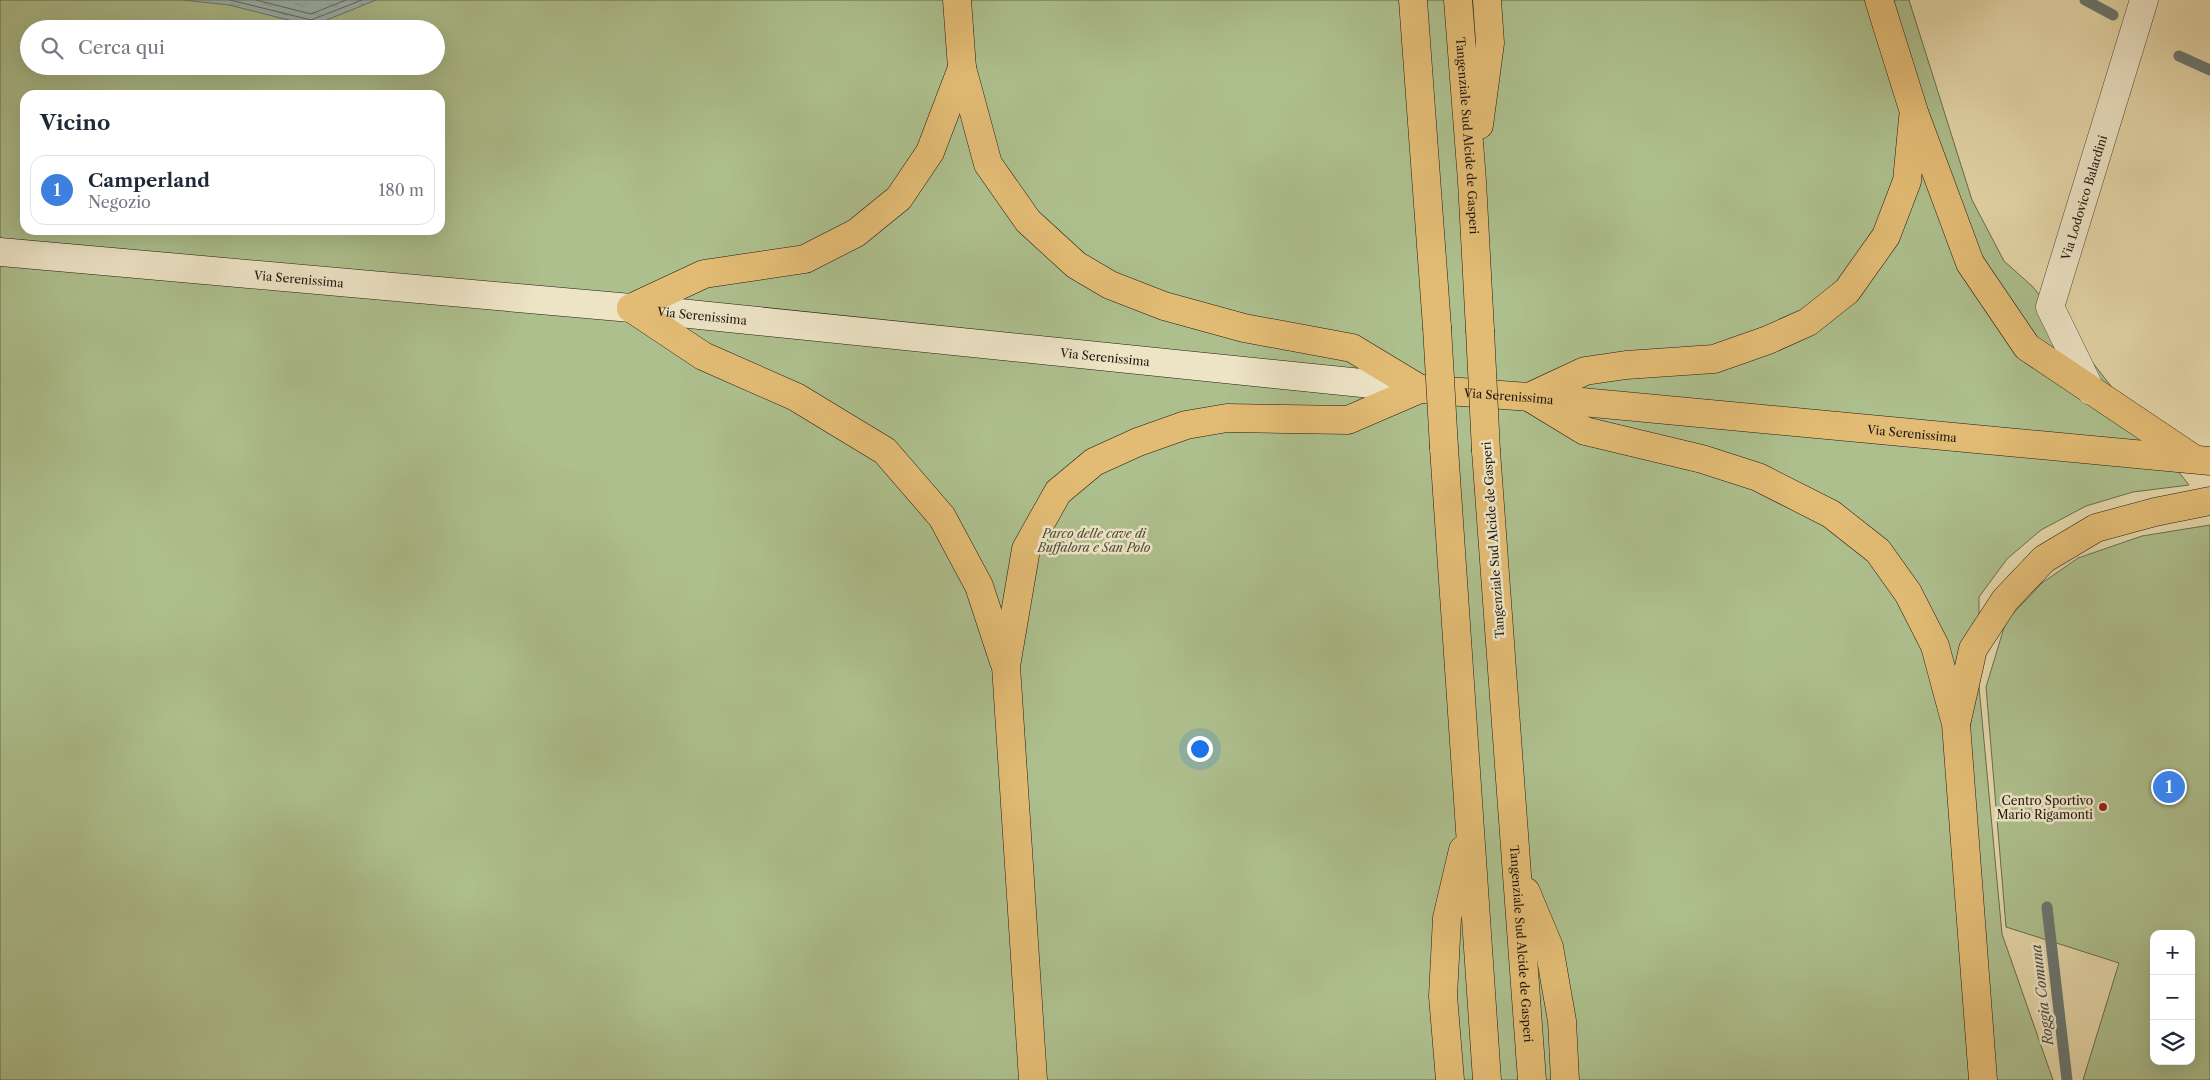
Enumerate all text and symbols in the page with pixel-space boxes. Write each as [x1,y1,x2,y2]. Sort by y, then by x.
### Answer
search box [20,20,445,75]
icon: search [38,34,66,62]
text: Cerca qui [78,36,165,59]
street label: Tangenziale Sud Alcide de Gasperi [1453,36,1482,235]
text: Vicino [40,110,110,135]
street label: Via Lodovico Balardini [2057,133,2110,263]
text: Camperland [88,169,210,192]
text: 1 [53,180,61,200]
text: 180 m [378,180,424,200]
text: Negozio [88,192,151,212]
street label: Via Serenissima [252,267,345,290]
street label: Via Serenissima [656,303,748,327]
street label: Via Serenissima [1058,345,1151,369]
street label: Via Serenissima [1462,385,1555,407]
street label: Via Serenissima [1865,421,1958,445]
street label: Tangenziale Sud Alcide de Gasperi [1479,441,1507,639]
park label: Parco delle cave di Buffalora e San Polo [1037,526,1151,555]
your location [1187,736,1213,762]
pin: 1 [2153,768,2185,806]
place label: Centro Sportivo Mario Rigamonti [1996,793,2093,822]
marker: Centro Sportivo Mario Rigamonti [2097,801,2109,813]
street label: Tangenziale Sud Alcide de Gasperi [1507,845,1537,1043]
map controls [2150,930,2195,1065]
button: + [2150,930,2195,975]
water label: Roggia Comuna [2027,943,2057,1048]
button: − [2150,975,2195,1020]
button: layers [2150,1020,2195,1065]

